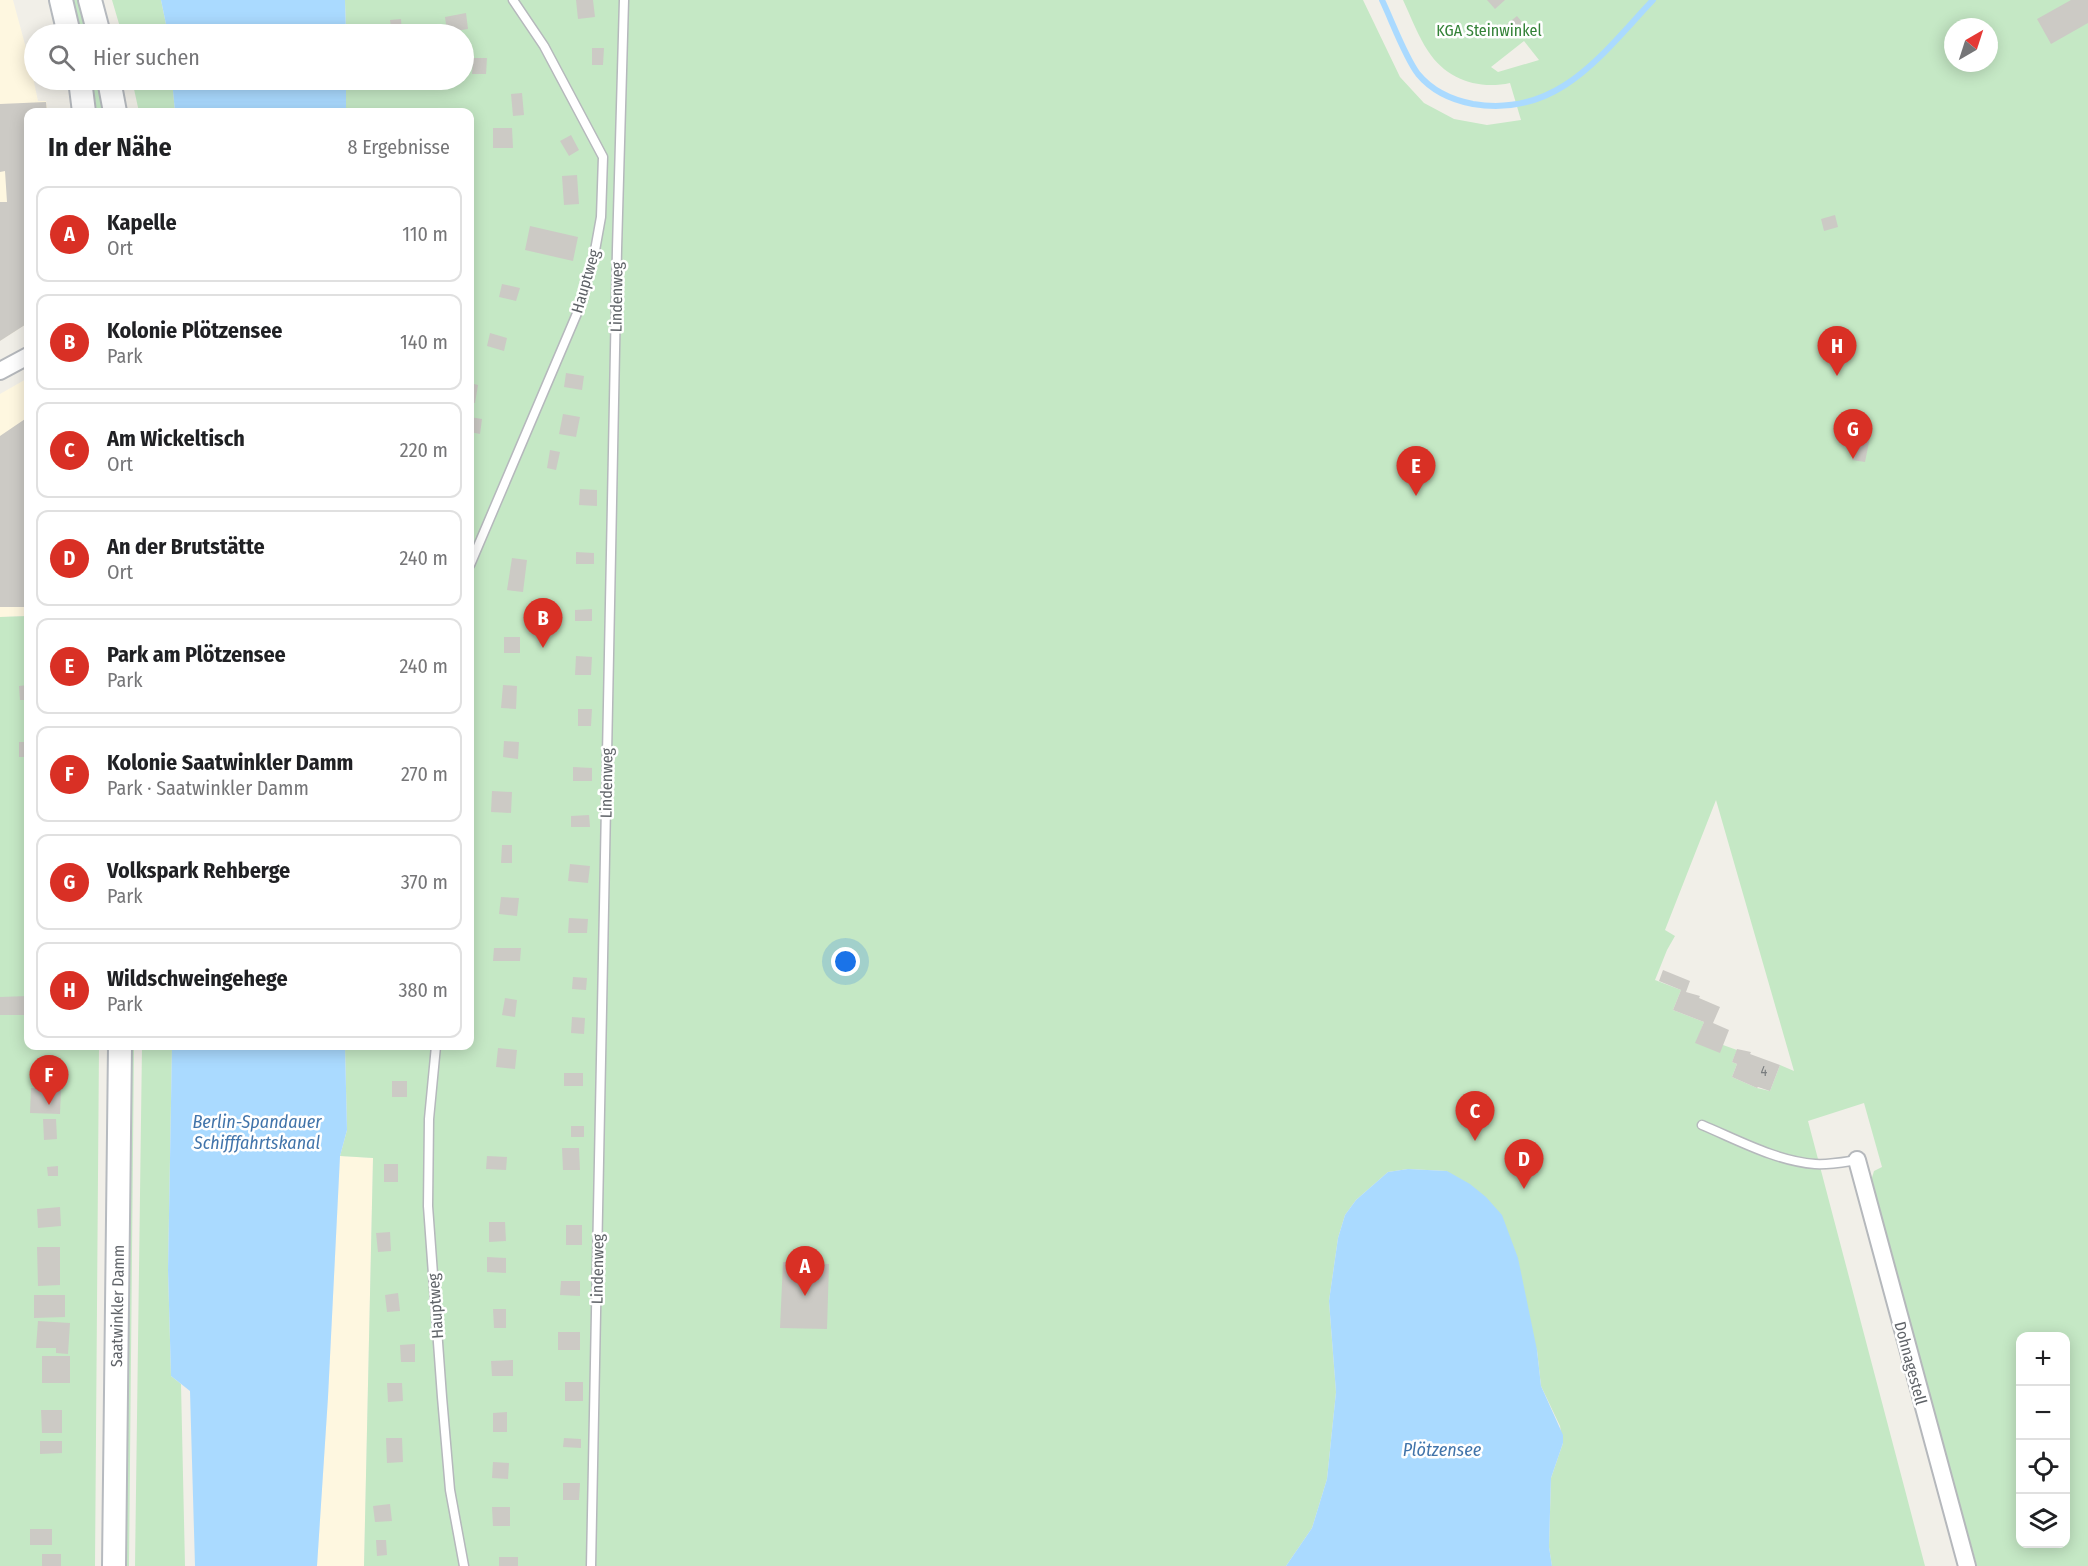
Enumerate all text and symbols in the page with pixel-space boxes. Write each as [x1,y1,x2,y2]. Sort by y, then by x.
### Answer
north arrow [1944,18,1998,72]
park label: KGA Steinwinkel [1436,21,1542,40]
search box [24,24,474,90]
icon: search [45,41,78,74]
text: Hier suchen [93,44,200,71]
text: In der Nähe [48,132,172,163]
text: 8 Ergebnisse [347,135,450,159]
text: Kapelle [107,209,177,236]
text: A [64,222,75,246]
text: 110 m [402,222,448,246]
text: Ort [107,236,133,260]
street label: Hauptweg [567,247,604,315]
street label: Lindenweg [606,261,627,332]
text: Kolonie Plötzensee [107,317,283,344]
pin: H [1818,326,1856,376]
text: B [64,330,75,354]
text: 140 m [400,330,448,354]
text: Park [107,344,143,368]
pin: G [1834,410,1872,459]
text: Am Wickeltisch [107,425,245,452]
text: C [64,438,75,462]
text: 220 m [400,438,448,462]
pin: E [1396,446,1436,496]
text: Ort [107,452,133,476]
text: An der Brutstätte [107,533,265,560]
text: D [64,546,75,570]
text: 240 m [399,546,448,570]
text: Ort [107,560,133,584]
pin: B [524,598,562,648]
text: Park am Plötzensee [107,641,286,668]
text: E [65,654,74,678]
text: 240 m [399,654,448,678]
text: Park [107,668,143,692]
street label: Lindenweg [596,747,617,818]
text: Kolonie Saatwinkler Damm [107,749,353,776]
text: F [65,762,74,786]
text: 270 m [401,762,448,786]
text: Park · Saatwinkler Damm [107,776,309,800]
text: Volkspark Rehberge [107,857,290,884]
text: G [64,870,75,894]
text: 370 m [401,870,448,894]
text: Park [107,884,143,908]
your location [831,947,860,976]
text: Wildschweingehege [107,965,288,992]
text: H [63,978,76,1002]
text: 380 m [398,978,448,1002]
text: Park [107,992,143,1016]
pin: F [29,1056,68,1105]
house number: 4 [1761,1063,1768,1080]
pin: C [1456,1092,1494,1141]
water label: Berlin-Spandauer Schifffahrtskanal [192,1111,322,1154]
pin: D [1504,1140,1544,1189]
street label: Lindenweg [587,1233,608,1304]
street label: Saatwinkler Damm [107,1245,128,1367]
pin: A [786,1246,824,1296]
street label: Hauptweg [424,1272,447,1339]
street label: Dohnagestell [1890,1319,1931,1407]
map controls [2016,1332,2070,1548]
button: + [2016,1332,2070,1386]
button: − [2016,1386,2070,1440]
water label: Plötzensee [1403,1439,1482,1461]
button: locate [2016,1440,2070,1494]
button: layers [2016,1494,2070,1548]

